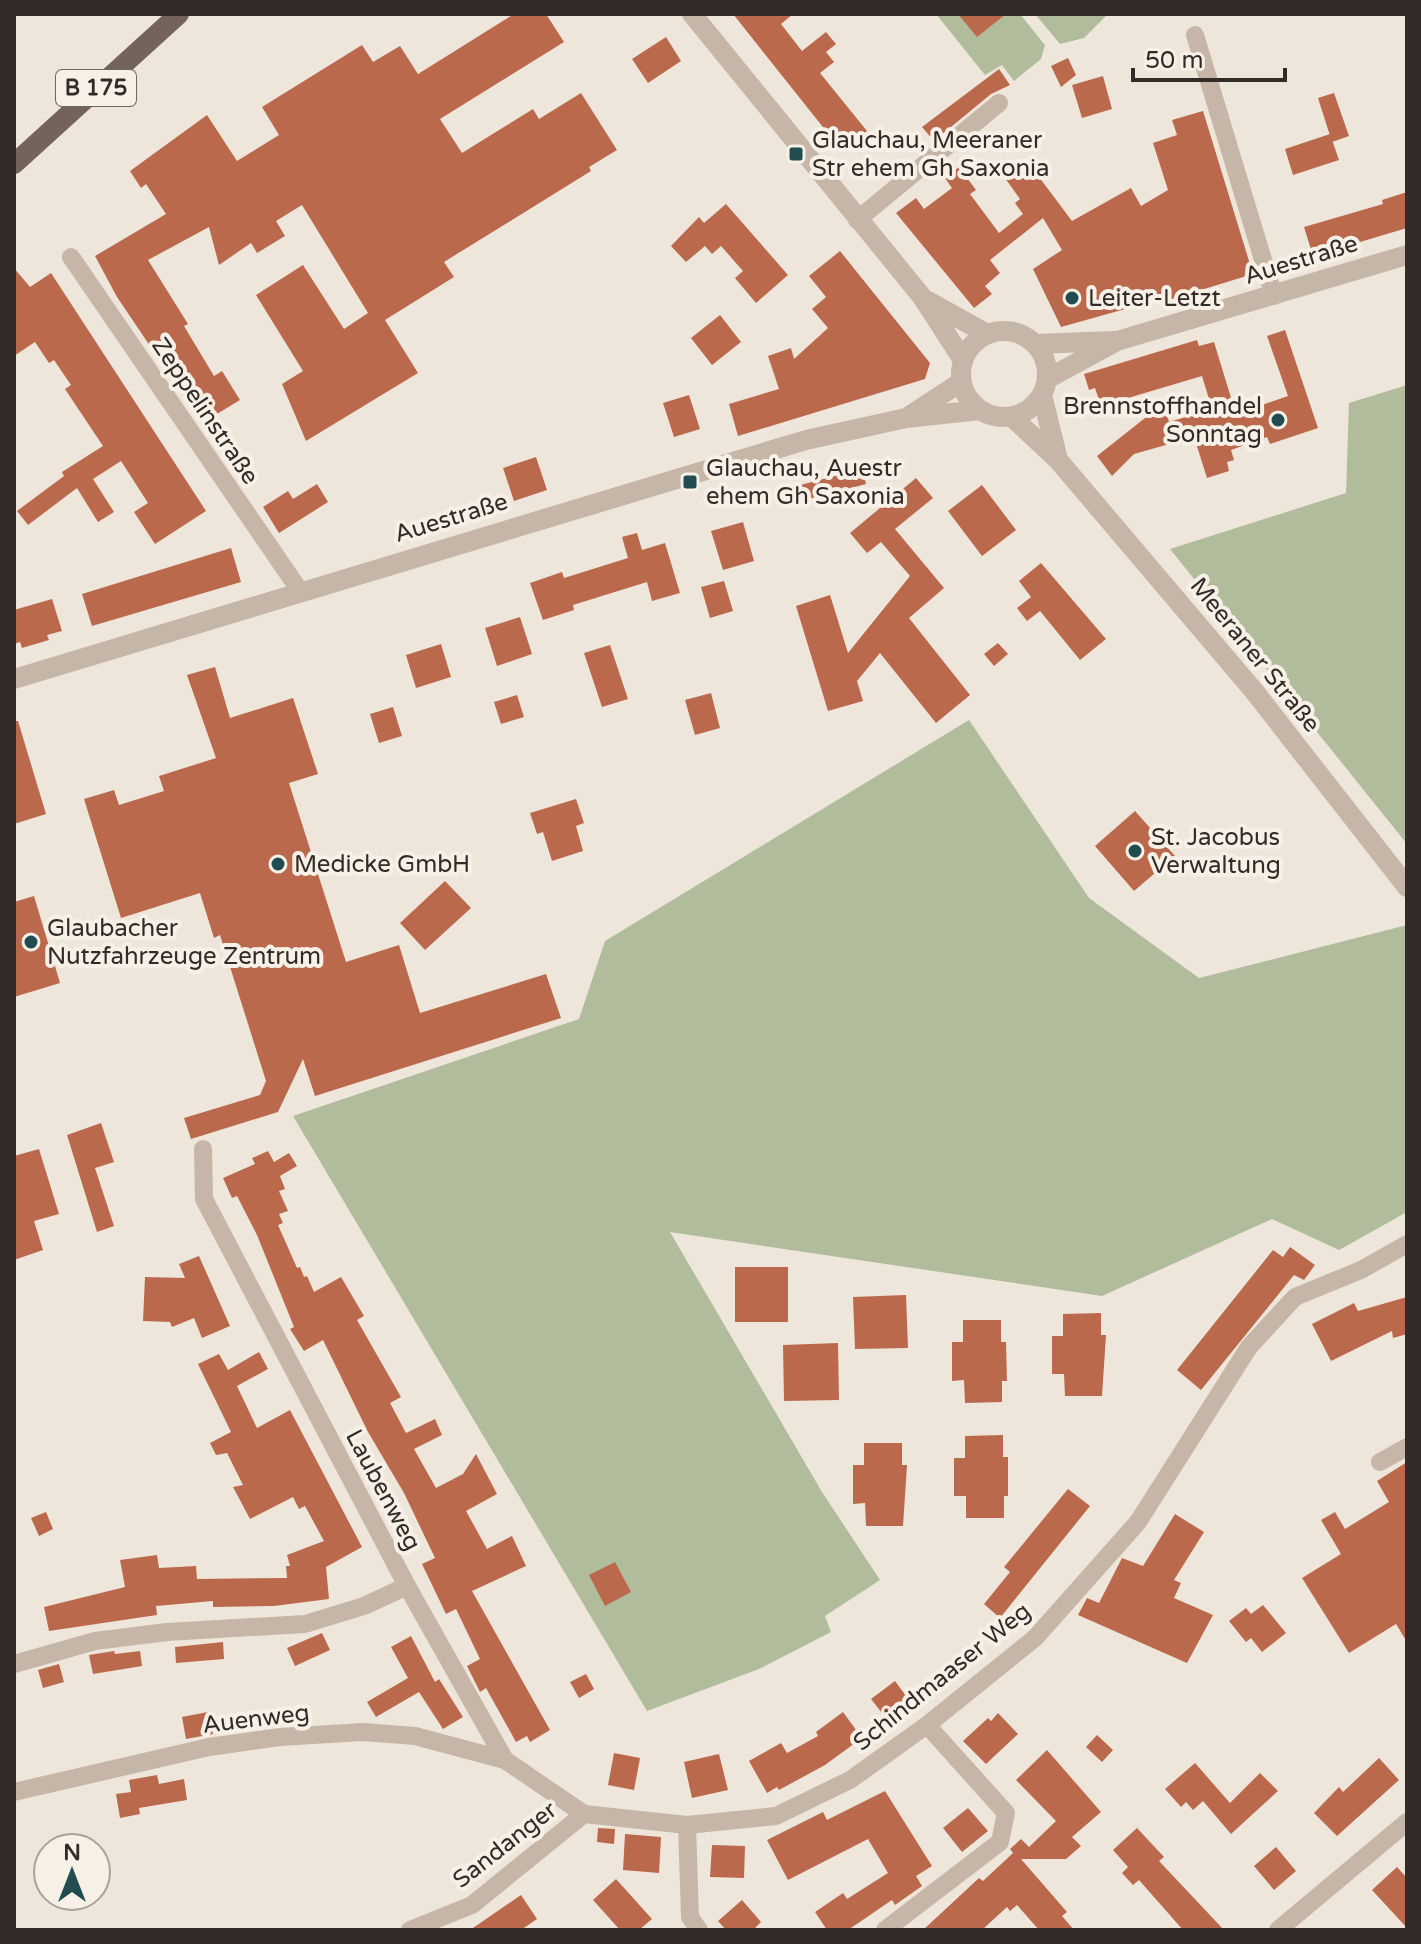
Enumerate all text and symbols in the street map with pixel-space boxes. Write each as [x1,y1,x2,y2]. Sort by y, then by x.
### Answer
scale bar [1133,32,1285,82]
text: 50 m [1145,46,1203,75]
road number: B 175 [56,70,136,106]
place label: Glauchau, Meeraner Str ehem Gh Saxonia [812,126,1050,183]
marker: Glauchau, Meeraner Str ehem Gh Saxonia [787,145,805,163]
street label: Auestraße [1241,229,1361,291]
place label: Leiter-Letzt [1088,284,1221,313]
marker: Leiter-Letzt [1063,289,1081,307]
street label: Zeppelinstraße [145,332,265,490]
place label: Brennstoffhandel Sonntag [1063,392,1262,449]
marker: Brennstoffhandel Sonntag [1269,411,1287,429]
place label: Glauchau, Auestr ehem Gh Saxonia [706,454,905,511]
marker: Glauchau, Auestr ehem Gh Saxonia [681,473,699,491]
street label: Auestraße [391,487,511,549]
street label: Meeraner Straße [1184,572,1326,738]
place label: St. Jacobus Verwaltung [1151,823,1281,880]
marker: St. Jacobus Verwaltung [1126,842,1144,860]
place label: Medicke GmbH [294,850,470,879]
marker: Medicke GmbH [269,855,287,873]
place label: Glaubacher Nutzfahrzeuge Zentrum [47,914,321,971]
marker: Glaubacher Nutzfahrzeuge Zentrum [22,933,40,951]
street label: Laubenweg [339,1425,427,1555]
street label: Schindmaaser Weg [848,1597,1036,1757]
street label: Auenweg [201,1698,311,1740]
street label: Sandanger [447,1795,563,1895]
north arrow [32,1832,112,1912]
text: N [63,1840,81,1866]

